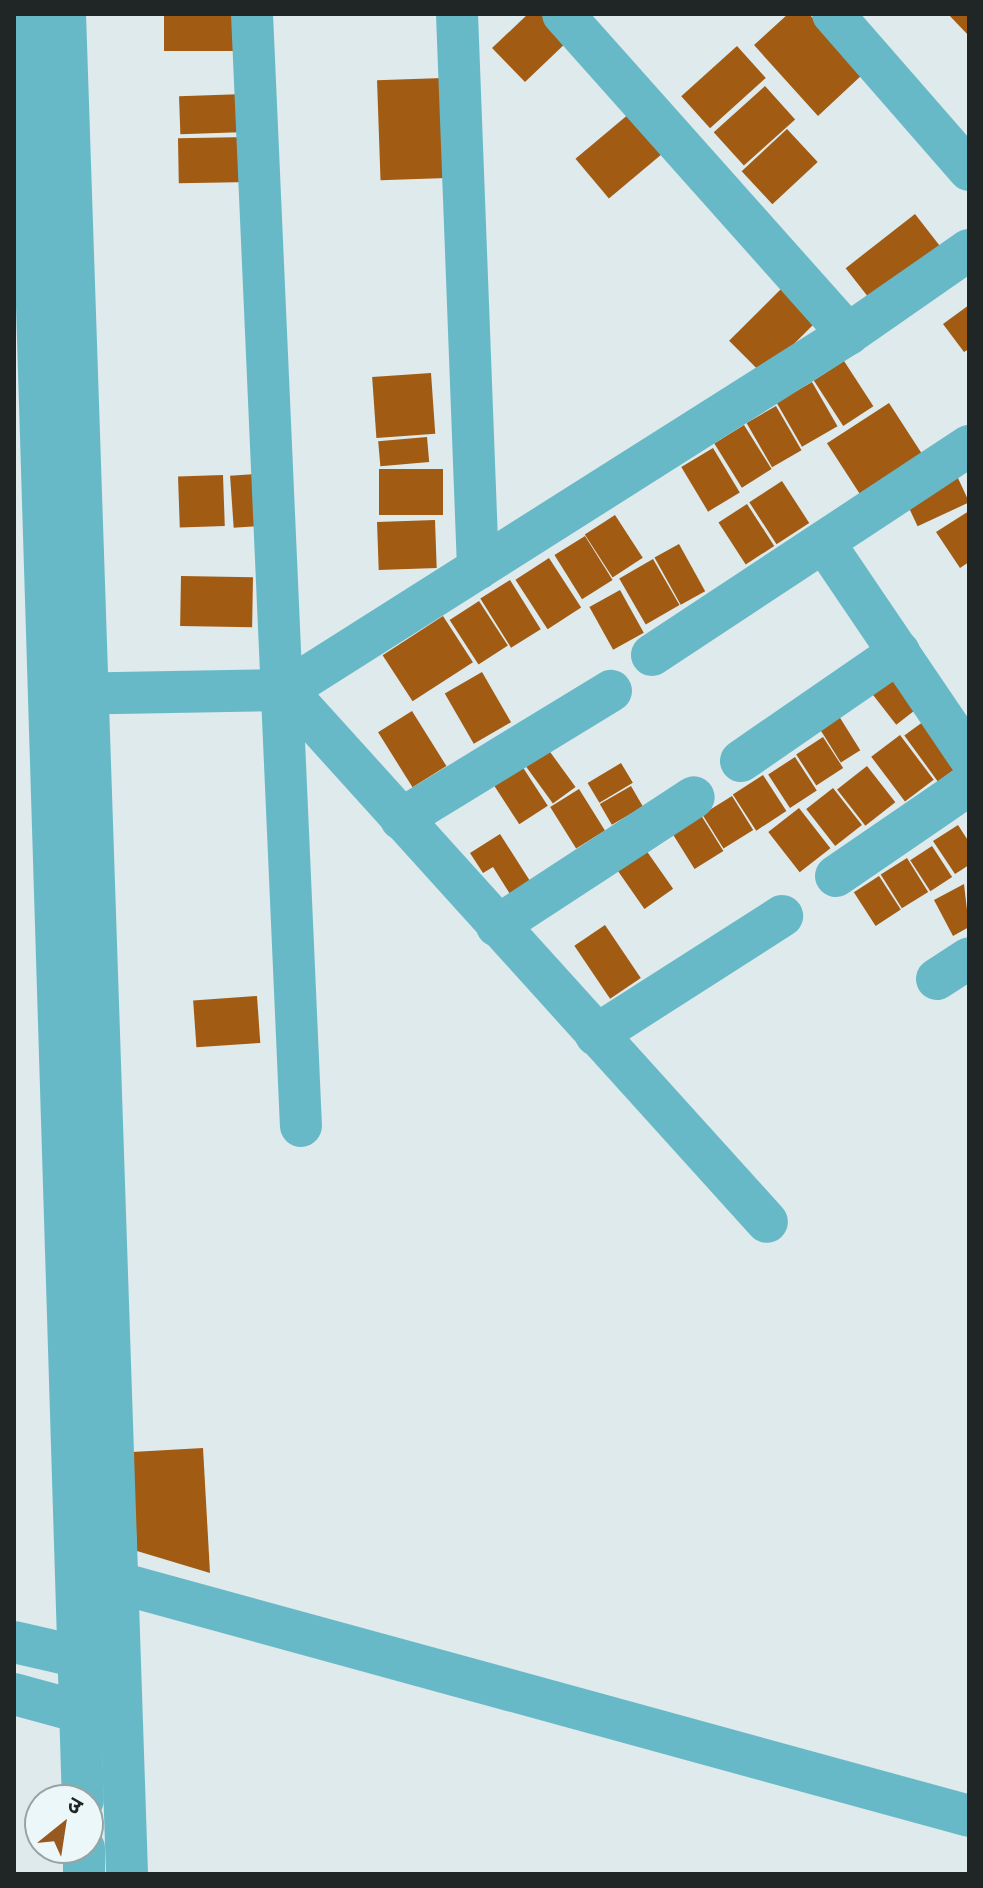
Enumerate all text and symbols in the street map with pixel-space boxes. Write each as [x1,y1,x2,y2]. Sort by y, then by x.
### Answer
north arrow [24,1784,104,1864]
text: उ [62,1789,88,1821]

